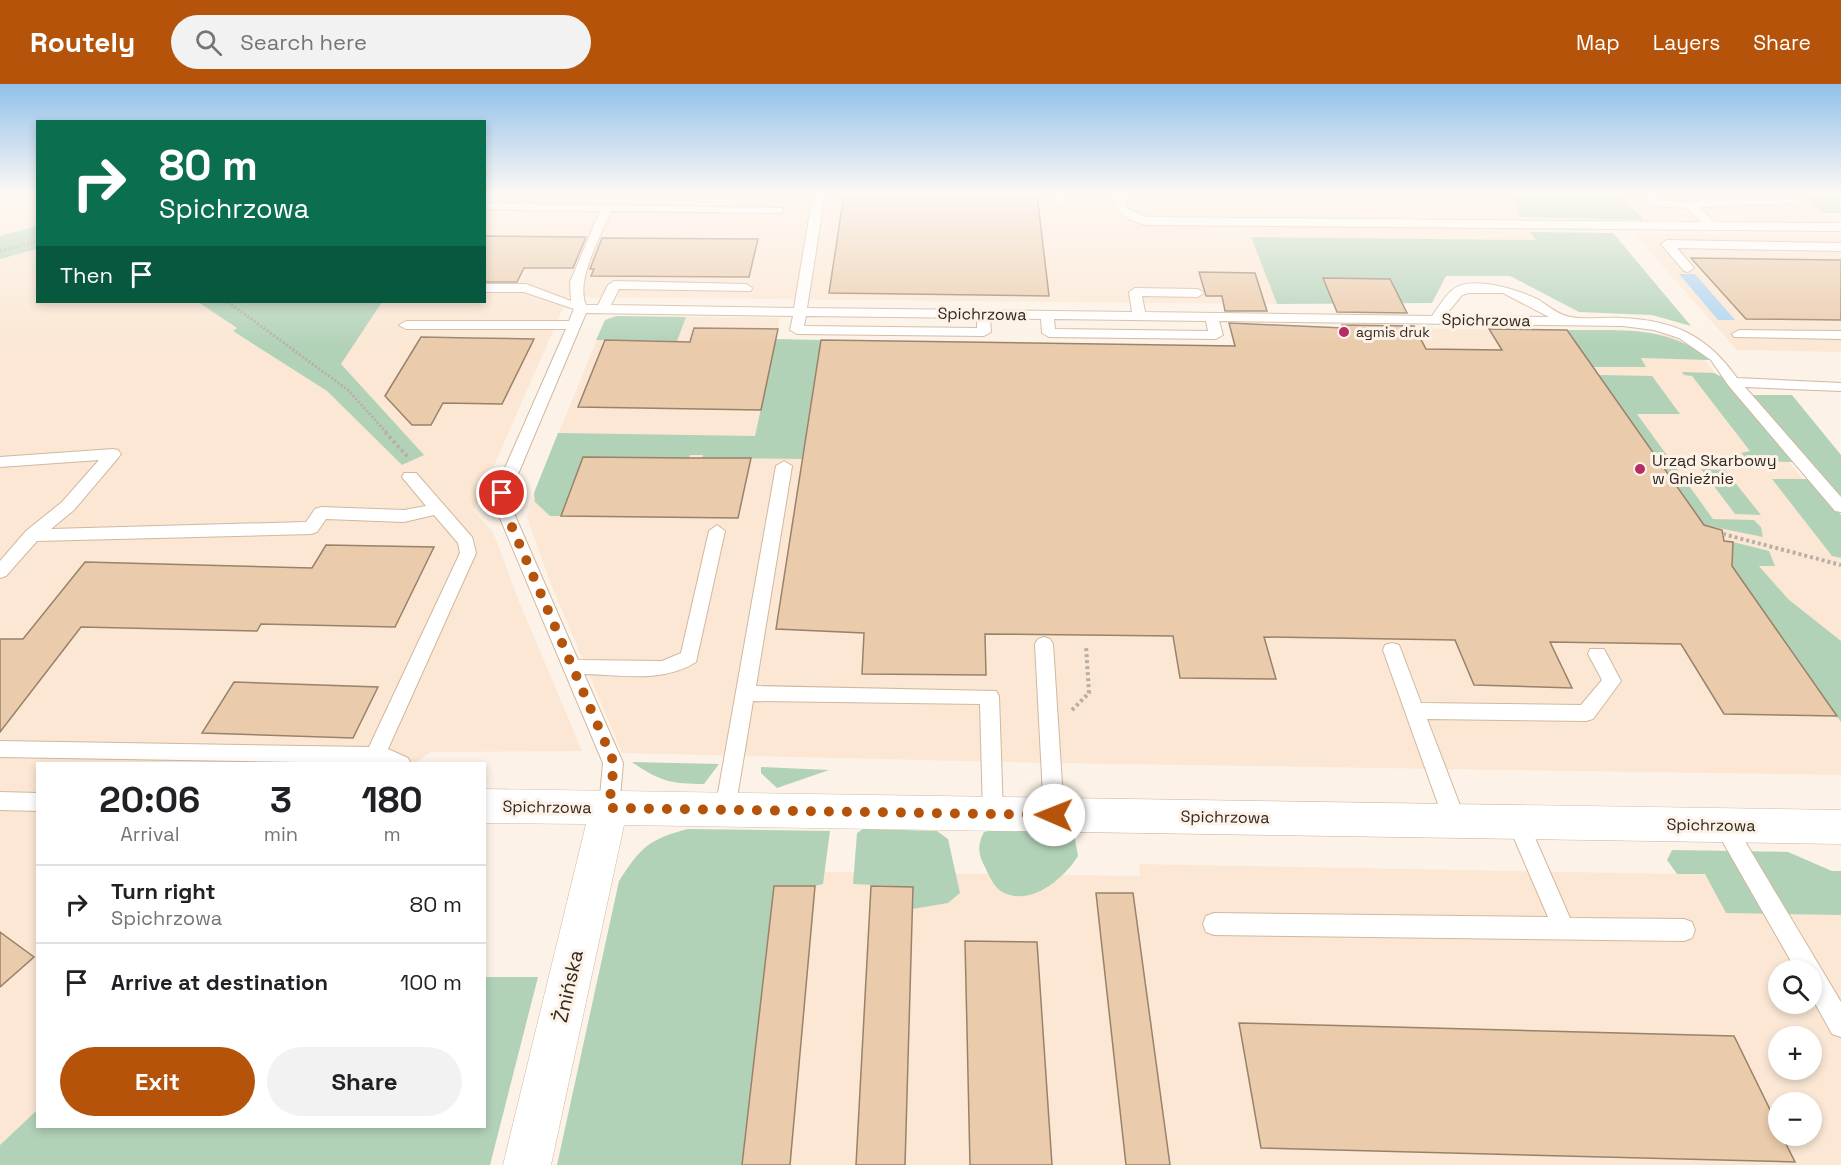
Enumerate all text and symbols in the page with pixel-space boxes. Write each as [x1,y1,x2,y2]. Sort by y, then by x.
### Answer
search box [171,15,591,69]
text: Routely [30,24,135,60]
icon: search [192,26,225,59]
text: Search here [240,28,367,56]
text: Map [1576,29,1620,56]
text: Layers [1653,29,1720,56]
text: Share [1753,29,1811,56]
text: 80 m [159,139,258,192]
icon: right [60,144,138,222]
text: Spichrzowa [159,191,309,226]
icon: arrive [125,258,158,291]
text: Then [60,261,113,289]
street label: Spichrzowa [937,303,1027,325]
street label: Spichrzowa [1441,309,1531,331]
place label: agmis druk [1356,323,1430,341]
marker: agmis druk [1337,325,1351,339]
place label: Urząd Skarbowy w Gnieźnie [1652,450,1776,489]
marker: Urząd Skarbowy w Gnieźnie [1633,462,1647,476]
pin [476,467,527,518]
icon: arrive [485,476,518,509]
text: 20:06 [99,777,200,823]
text: 3 [270,777,292,823]
text: 180 [361,777,423,823]
position arrow [1022,783,1086,847]
street label: Spichrzowa [502,796,592,818]
street label: Spichrzowa [1180,806,1270,828]
street label: Spichrzowa [1666,814,1756,836]
text: Arrival [120,821,180,847]
text: min [264,821,298,847]
text: m [383,821,401,847]
text: Turn right [111,877,216,905]
icon: right [60,888,93,921]
text: 80 m [410,890,462,918]
text: Spichrzowa [111,905,222,931]
street label: Żnińska [547,947,589,1025]
map controls [1768,960,1822,1146]
button: search [1768,960,1822,1014]
icon: arrive [60,966,93,999]
text: Arrive at destination [111,968,328,996]
text: 100 m [400,968,462,996]
button: + [1768,1026,1822,1080]
button: Exit [60,1047,255,1116]
button: Share [267,1047,462,1116]
button: − [1768,1092,1822,1146]

